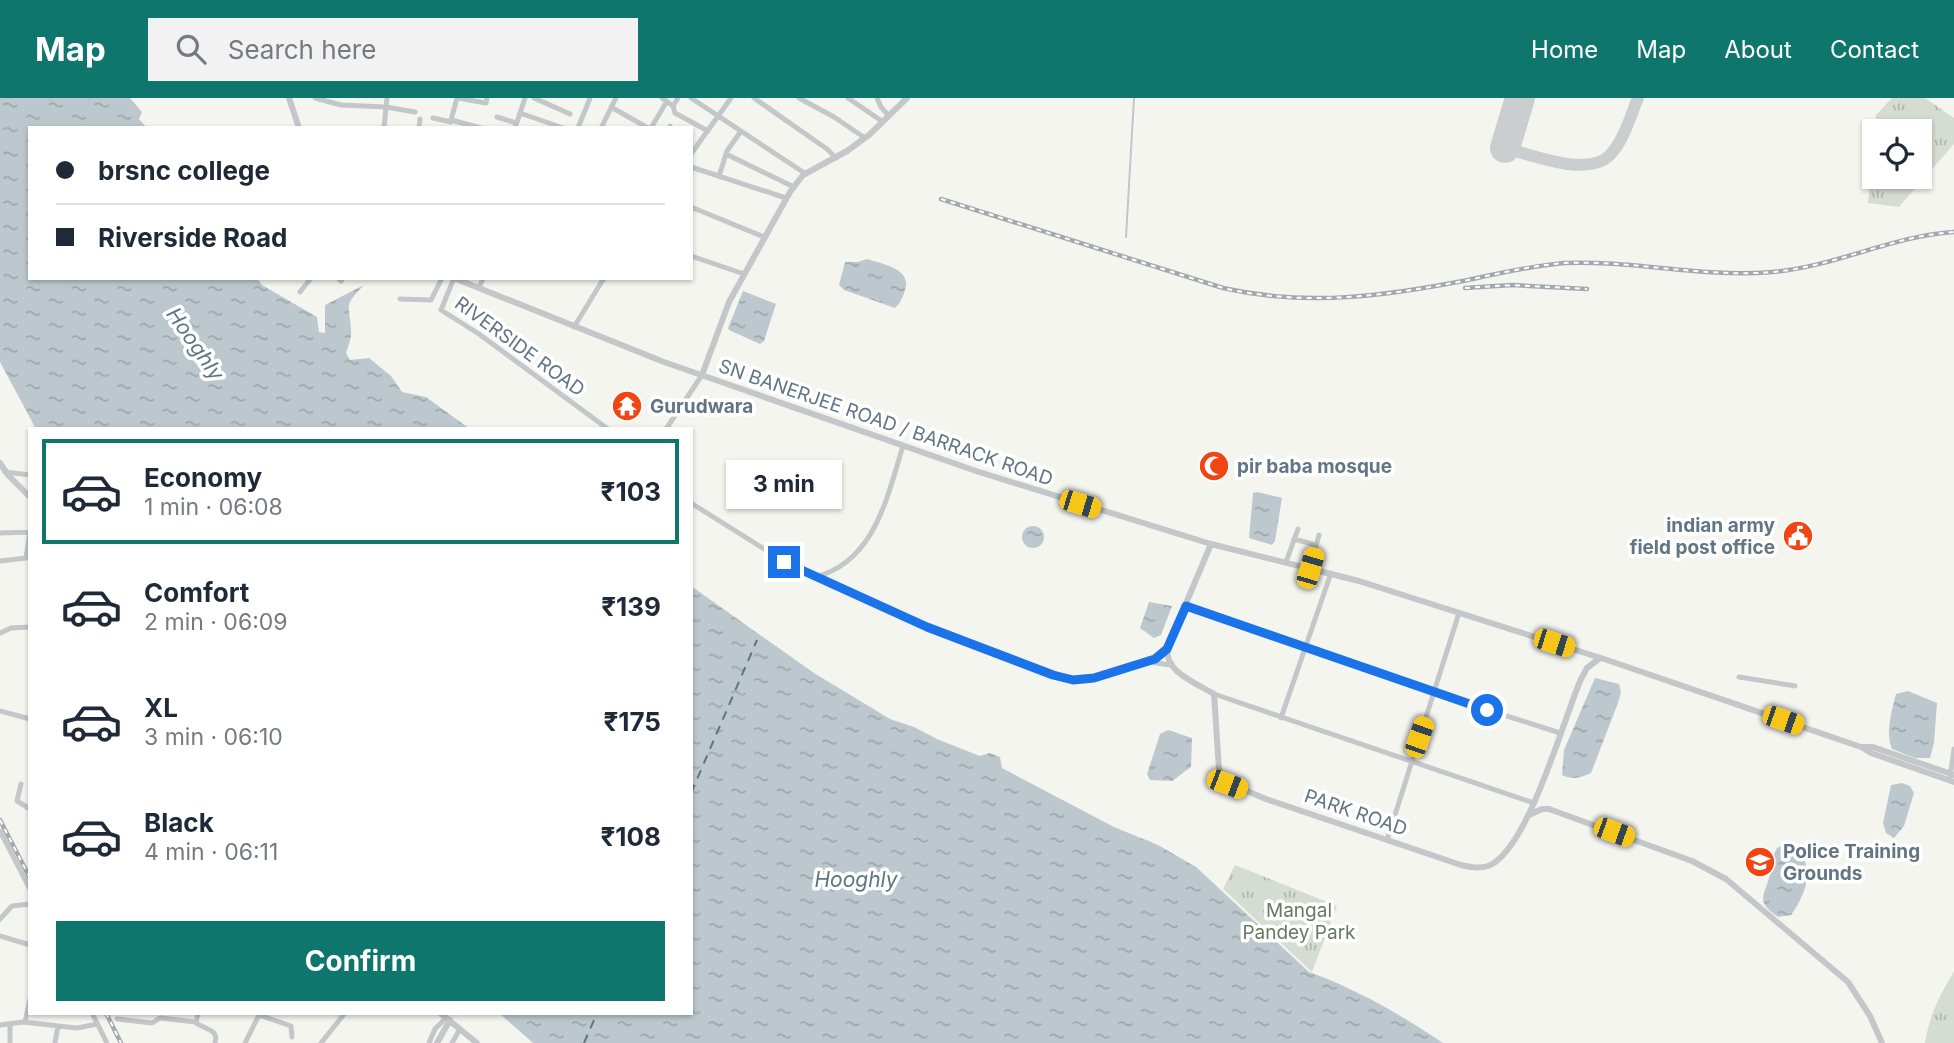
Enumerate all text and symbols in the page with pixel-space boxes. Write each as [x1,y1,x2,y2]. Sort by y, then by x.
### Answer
search box [148,18,638,81]
text: Map [35,29,106,69]
icon: search [172,30,210,68]
text: Search here [228,34,376,65]
text: Home [1531,35,1598,64]
text: Map [1636,35,1686,64]
text: About [1724,35,1792,64]
text: Contact [1830,35,1919,64]
map controls [1862,119,1932,189]
button: locate [1862,119,1932,189]
text: brsnc college [98,155,270,186]
text: Riverside Road [98,222,287,253]
street label: RIVERSIDE ROAD [450,292,589,401]
water label: Hooghly [161,303,230,386]
street label: SN BANERJEE ROAD / BARRACK ROAD [716,354,1056,491]
temple icon: Gurudwara [610,389,644,423]
place label: Gurudwara [650,395,753,418]
mosque icon: pir baba mosque [1197,449,1231,483]
place label: pir baba mosque [1237,455,1392,478]
icon: car [60,460,123,523]
callout: 3 min [726,461,842,510]
text: Economy [144,462,262,493]
text: 3 min [753,470,815,498]
text: ₹103 [601,476,661,507]
car [1057,488,1104,520]
text: 1 min · 06:08 [144,493,283,521]
place label: indian army field post office [1630,514,1776,559]
public building icon: indian army field post office [1781,519,1815,553]
car [1295,545,1326,591]
route end [768,546,800,578]
icon: car [60,575,123,638]
text: Comfort [144,577,249,608]
text: ₹139 [601,591,661,622]
text: 2 min · 06:09 [144,608,288,636]
car [1531,627,1578,659]
icon: car [60,690,123,753]
text: XL [144,692,178,723]
route start [1471,694,1503,726]
car [1760,703,1807,737]
text: ₹175 [603,706,661,737]
car [1403,714,1436,760]
text: 3 min · 06:10 [144,723,283,751]
car [1204,767,1251,801]
street label: PARK ROAD [1301,784,1410,841]
icon: car [60,805,123,868]
text: Black [144,807,214,838]
car [1591,815,1638,849]
text: ₹108 [600,821,661,852]
text: 4 min · 06:11 [144,838,278,866]
place label: Police Training Grounds [1783,840,1920,885]
school or university icon: Police Training Grounds [1743,845,1777,879]
water label: Hooghly [814,867,899,892]
park label: Mangal Pandey Park [1242,899,1356,944]
button: Confirm [56,921,665,1001]

